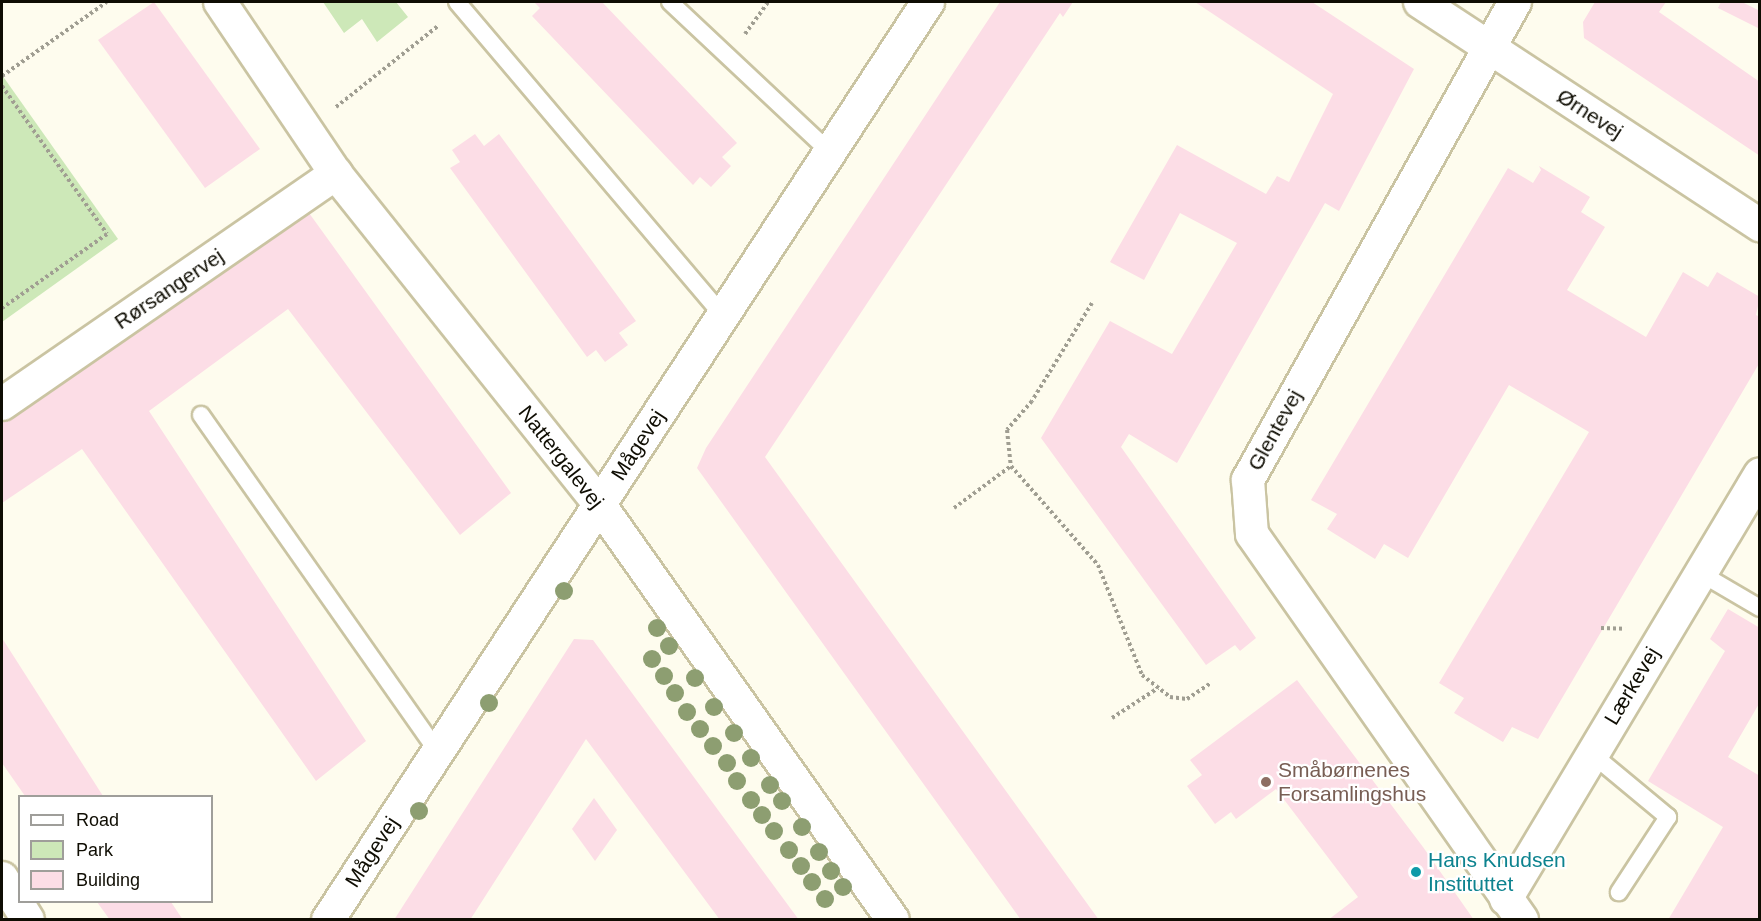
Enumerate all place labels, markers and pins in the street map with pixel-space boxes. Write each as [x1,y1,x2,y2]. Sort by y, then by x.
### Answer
place label: Småbørnenes Forsamlingshus [1278,757,1426,807]
marker: Småbørnenes Forsamlingshus [1259,775,1273,789]
place label: Hans Knudsen Instituttet [1428,847,1566,897]
marker: Hans Knudsen Instituttet [1409,865,1423,879]

